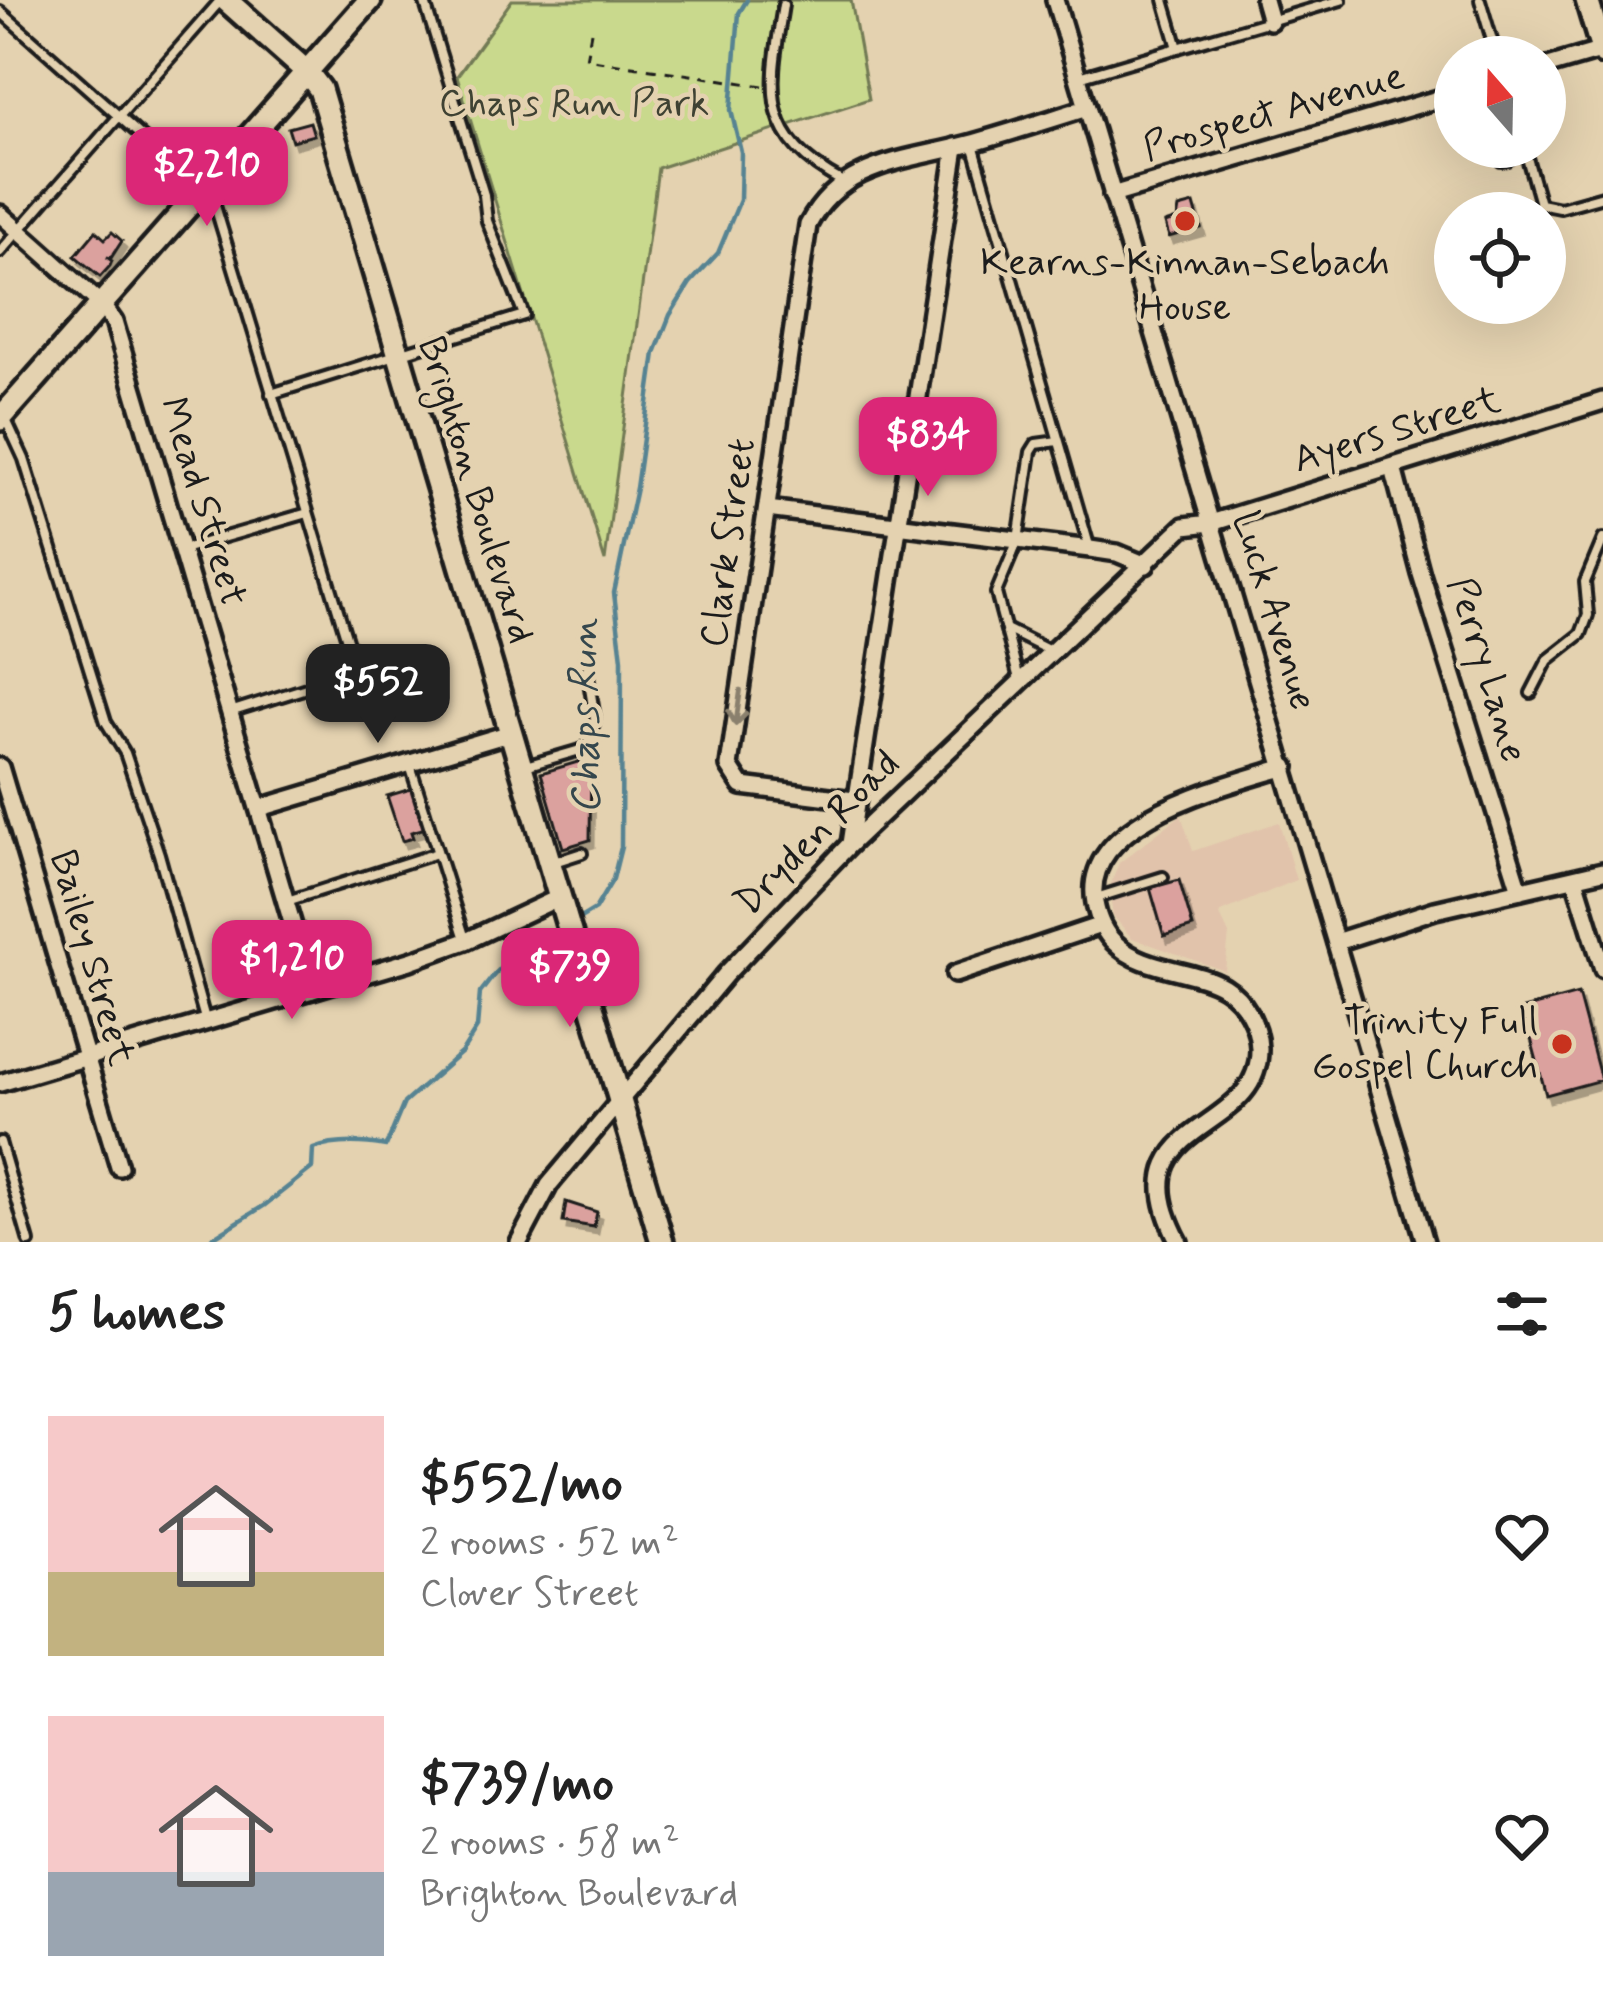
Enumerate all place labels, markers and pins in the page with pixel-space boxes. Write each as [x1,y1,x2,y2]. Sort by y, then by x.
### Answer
pin: $2,210 [109,127,305,229]
marker: Kearns-Kinnan-Sebach House [1172,208,1198,234]
place label: Kearns-Kinnan-Sebach House [980,238,1390,334]
pin: $834 [857,397,999,499]
pin: $552 [307,644,449,746]
pin: $1,210 [194,920,390,1022]
pin: $739 [499,928,641,1030]
place label: Trinity Full Gospel Church [1311,997,1538,1093]
marker: Trinity Full Gospel Church [1549,1031,1575,1057]

